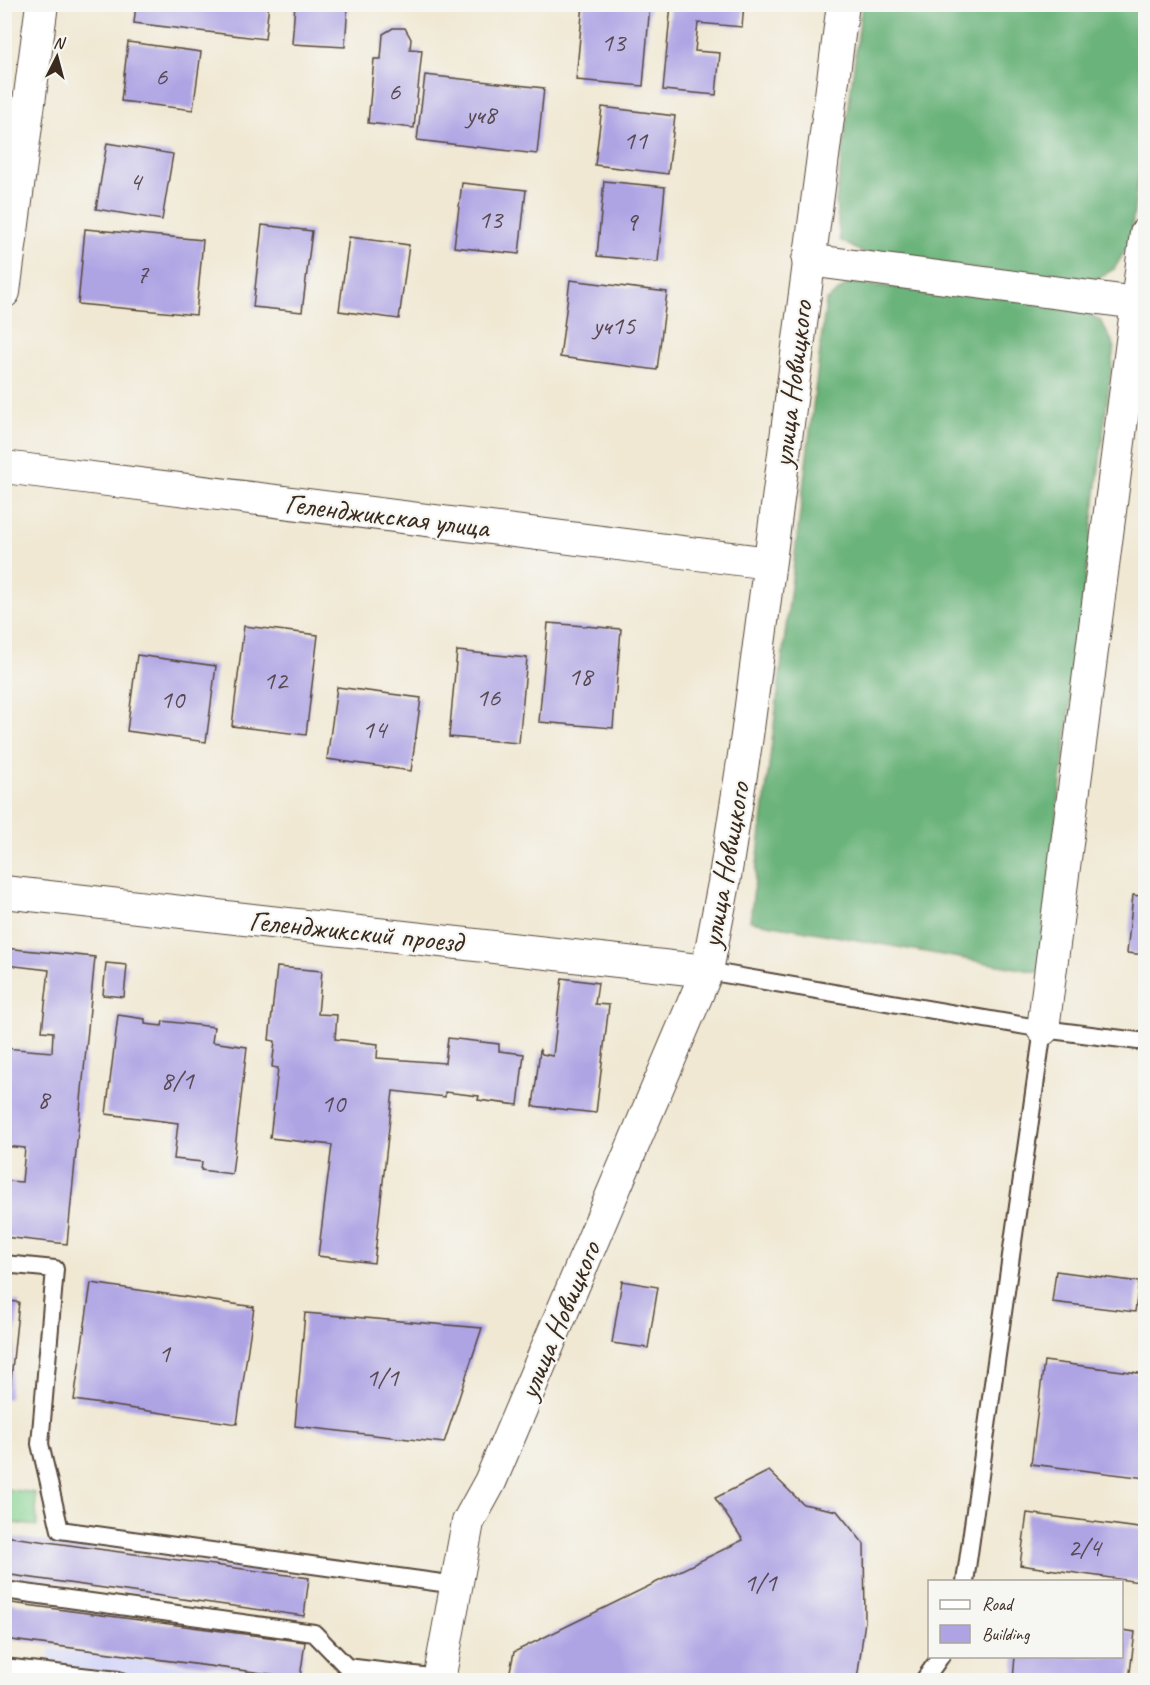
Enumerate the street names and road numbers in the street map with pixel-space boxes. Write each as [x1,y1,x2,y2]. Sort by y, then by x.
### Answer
street label: улица Новицкого [763,297,821,471]
street label: Геленджикская улица [283,484,493,547]
street label: улица Новицкого [691,778,758,953]
street label: Геленджикский проезд [247,901,467,961]
street label: улица Новицкого [508,1234,610,1406]

